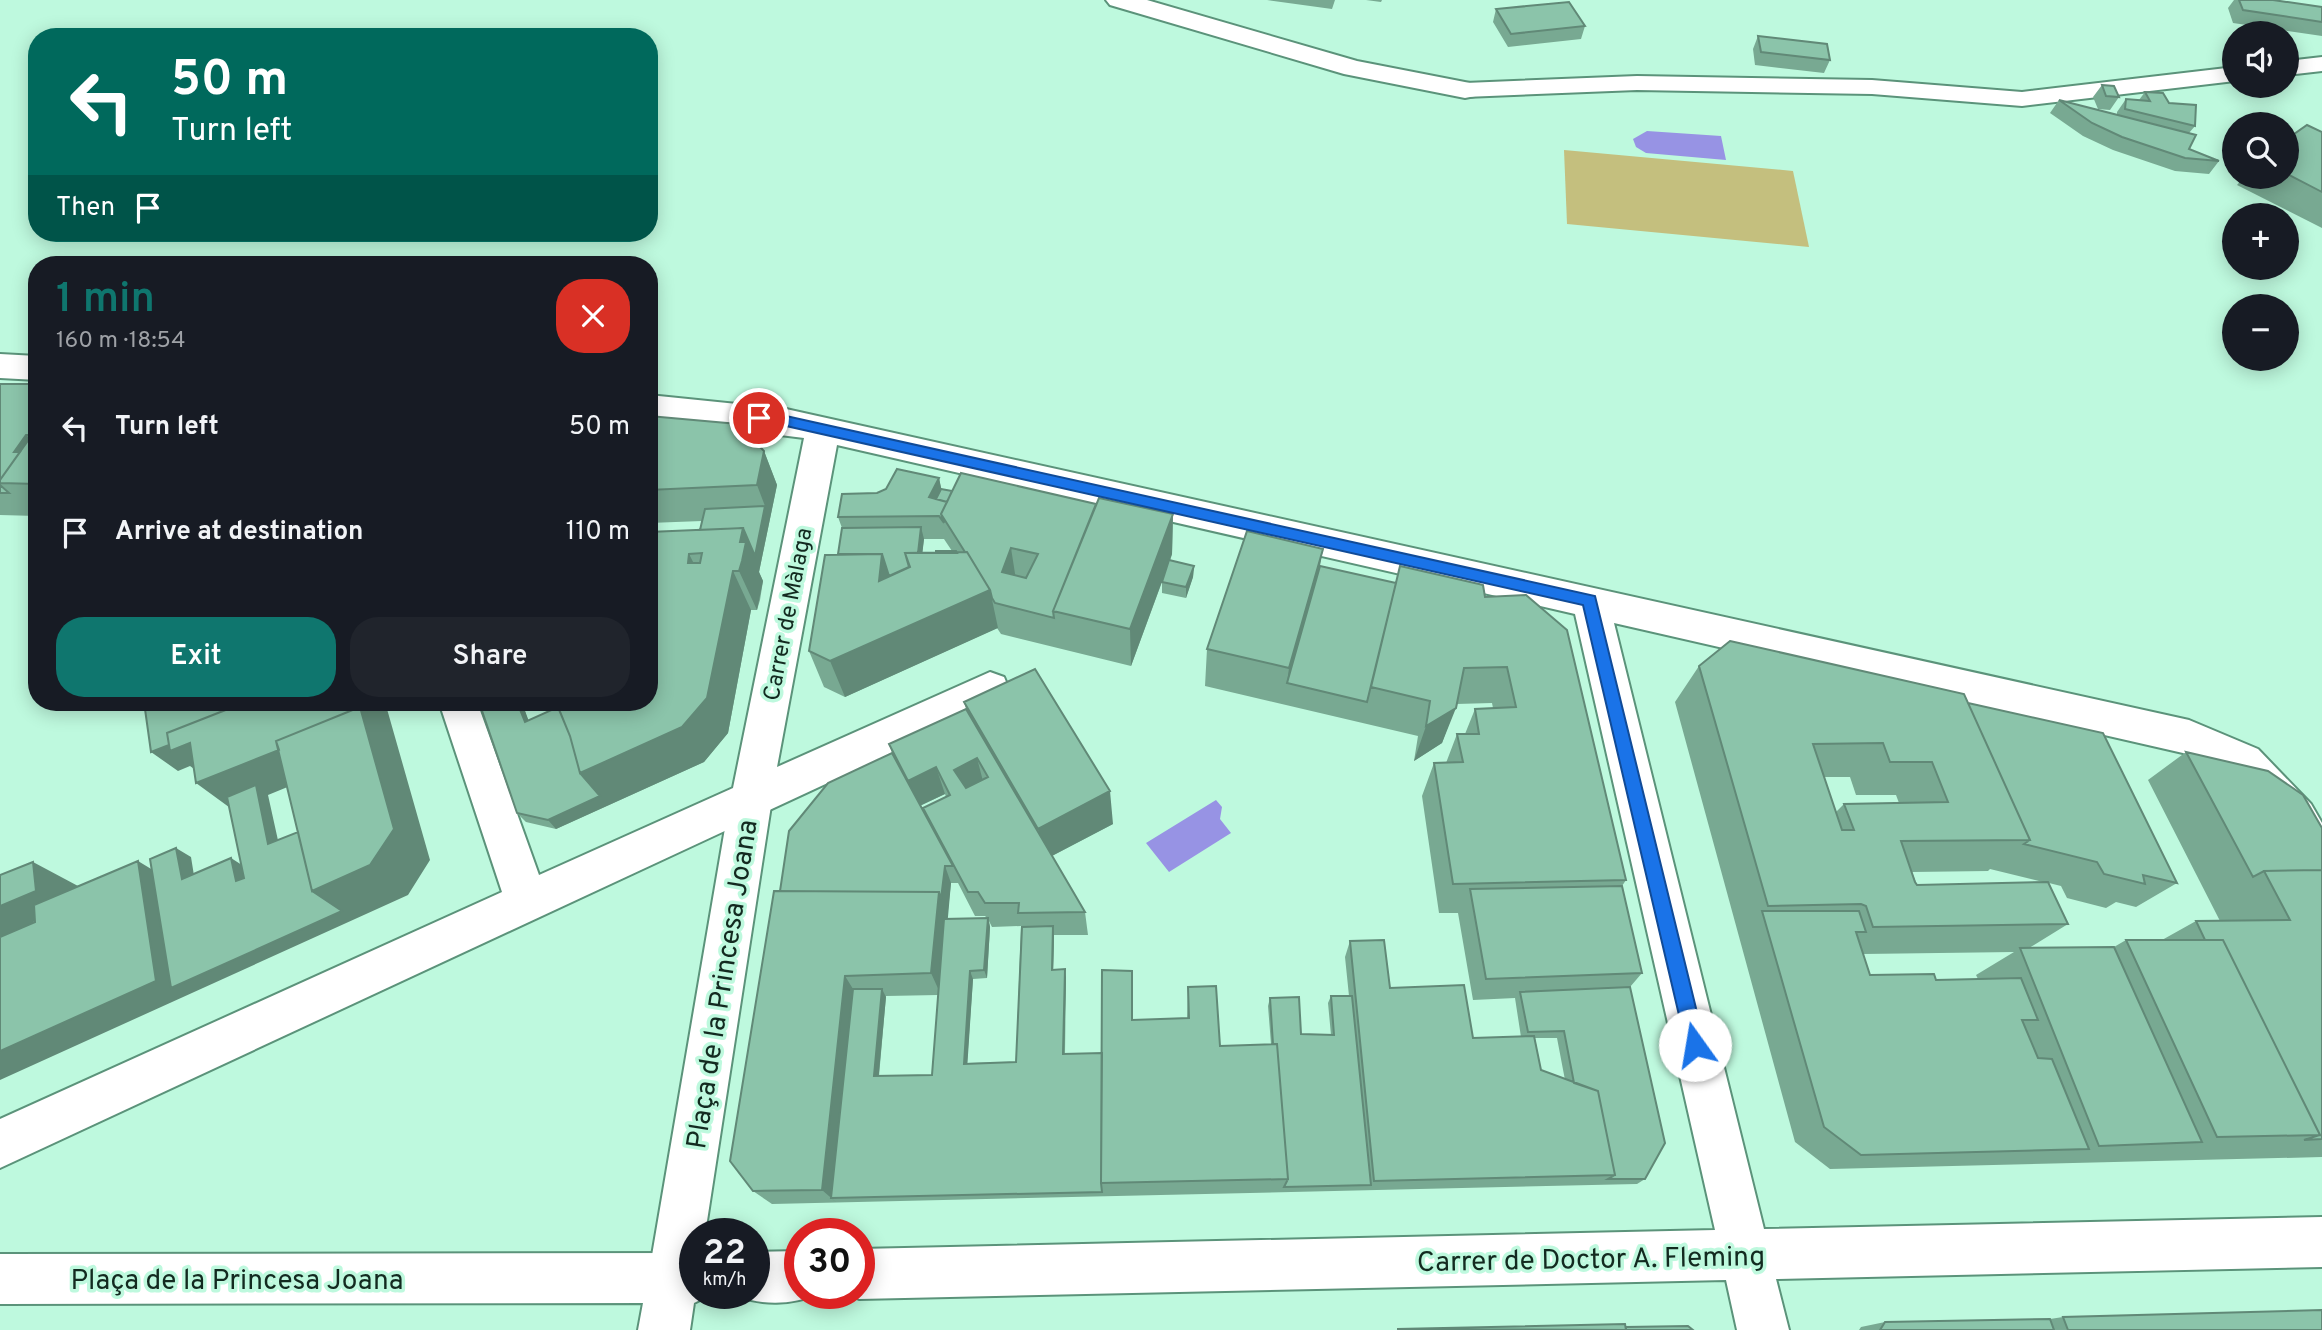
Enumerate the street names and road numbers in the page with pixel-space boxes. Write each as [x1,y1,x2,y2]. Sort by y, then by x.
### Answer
street label: Carrer de Màlaga [758,525,820,703]
street label: Plaça de la Princesa Joana [680,817,768,1152]
street label: Carrer de Doctor A. Fleming [1417,1240,1765,1282]
street label: Plaça de la Princesa Joana [70,1264,404,1300]

